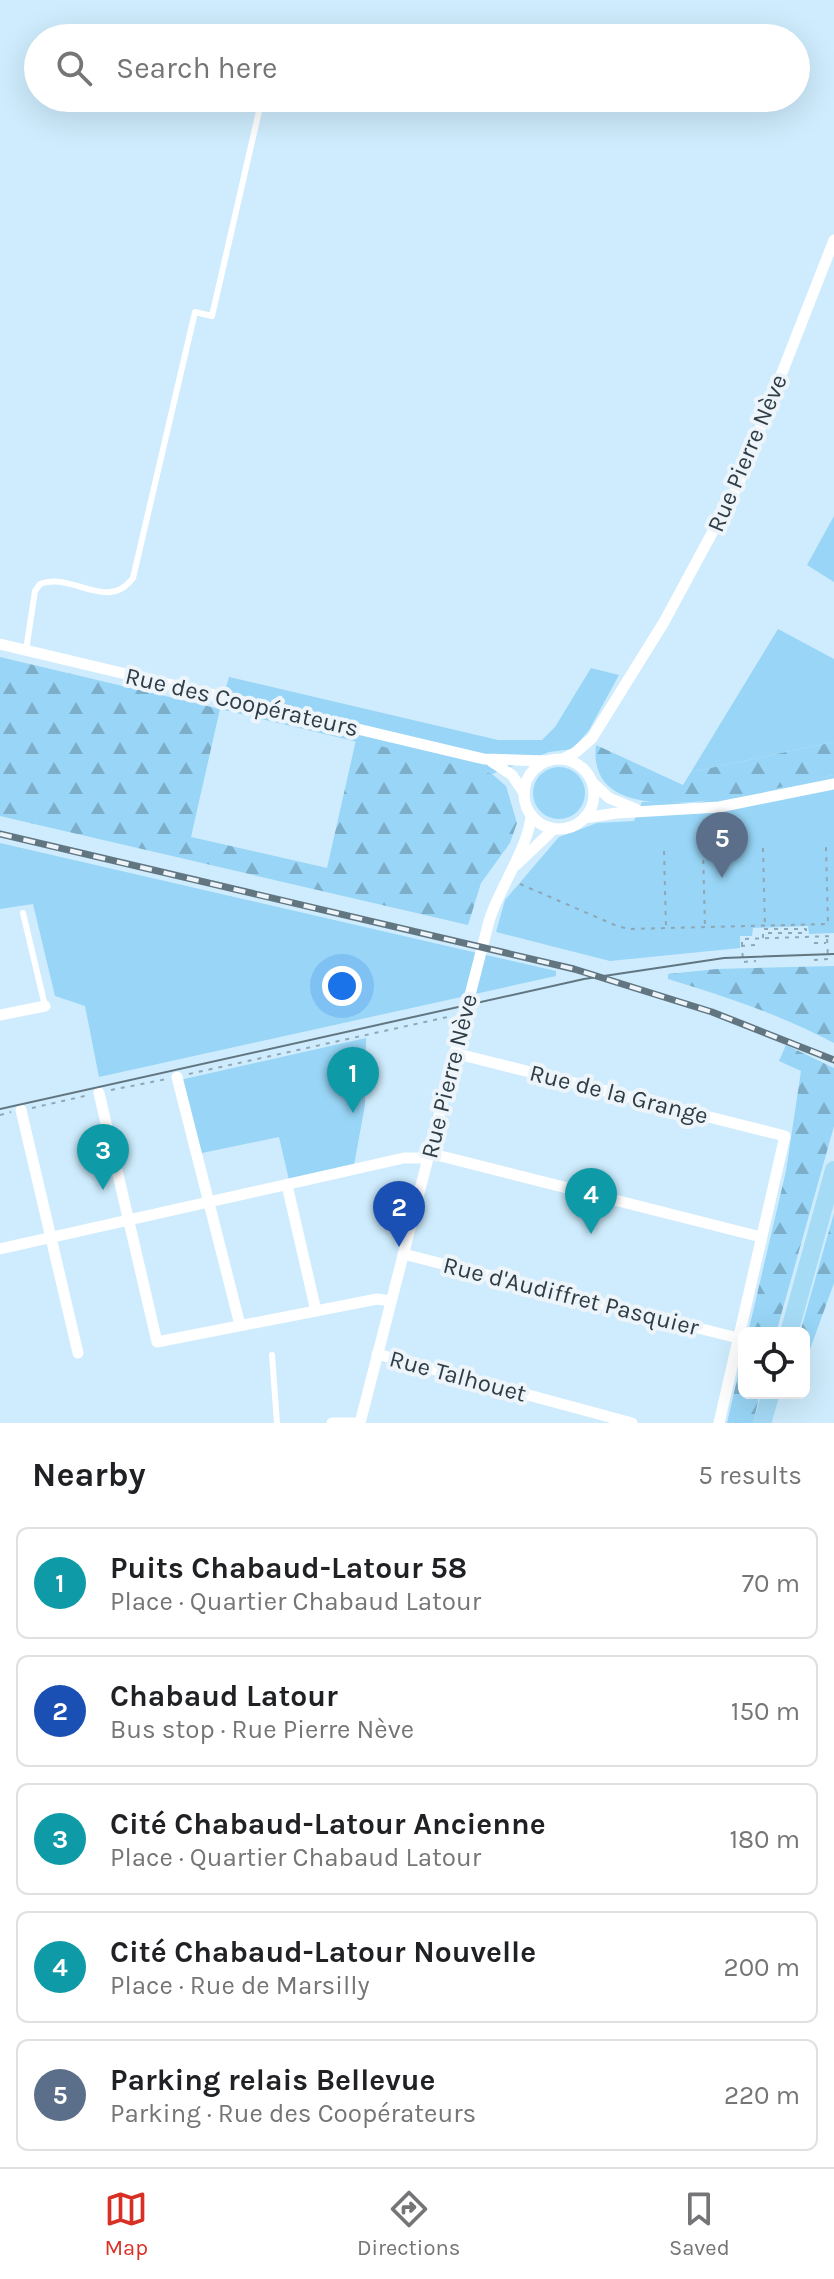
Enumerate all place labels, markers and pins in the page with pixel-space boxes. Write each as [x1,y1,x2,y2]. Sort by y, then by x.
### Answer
pin: 5 [696,812,748,878]
pin: 1 [327,1047,379,1113]
pin: 3 [77,1124,129,1190]
pin: 4 [565,1168,617,1234]
pin: 2 [373,1181,425,1247]

